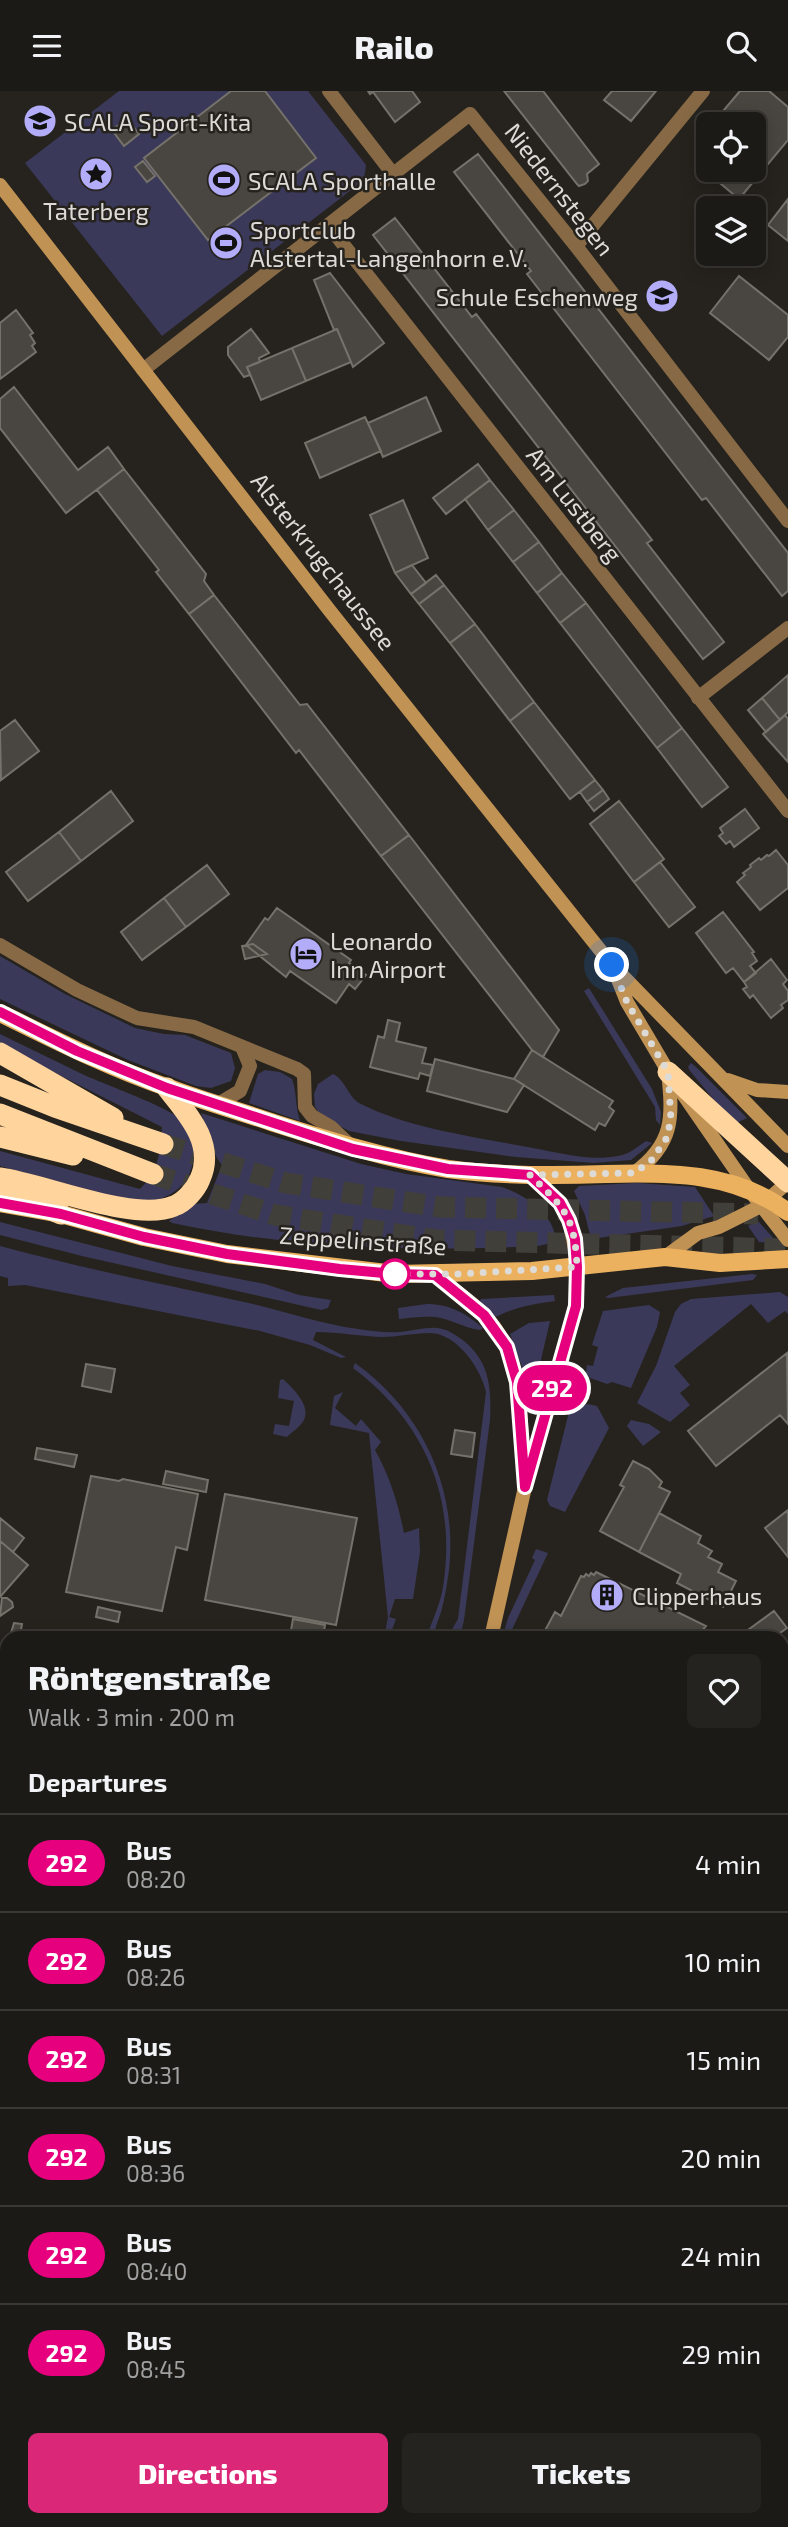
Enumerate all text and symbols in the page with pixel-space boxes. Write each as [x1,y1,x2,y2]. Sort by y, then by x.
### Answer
icon: menu [28,27,66,65]
text: Railo [354,27,434,65]
icon: search [722,27,760,65]
school or university icon: SCALA Sport-Kita [21,102,59,140]
place label: SCALA Sport-Kita [64,107,251,136]
map controls [696,112,766,266]
button: locate [696,112,766,182]
street label: Niedernstegen [499,117,621,261]
place icon: Taterberg [77,155,115,193]
sports icon: SCALA Sporthalle [205,161,243,199]
place label: SCALA Sporthalle [248,166,436,195]
place label: Taterberg [43,196,149,225]
button: layers [696,196,766,266]
place label: Sportclub Alstertal-Langenhorn e.V. [250,215,528,272]
sports icon: Sportclub Alstertal-Langenhorn e.V. [207,224,245,262]
school or university icon: Schule Eschenweg [643,277,681,315]
place label: Schule Eschenweg [436,282,638,311]
street label: Am Lustberg [521,441,629,567]
street label: Alsterkrugchaussee [246,466,402,656]
place label: Leonardo Inn Airport [330,926,446,983]
hotel icon: Leonardo Inn Airport [287,935,325,973]
your location [594,947,629,982]
street label: Zeppelinstraße [278,1220,448,1260]
unlabelled marker [380,1259,410,1289]
line badge: 292 [512,1365,592,1411]
text: 292 [531,1373,573,1402]
building icon: Clipperhaus [588,1576,626,1614]
place label: Clipperhaus [632,1581,762,1610]
button: heart [687,1654,761,1728]
text: Röntgenstraße [28,1657,271,1697]
text: Walk · 3 min · 200 m [28,1703,235,1731]
text: Departures [28,1766,167,1797]
text: Bus [126,1834,172,1865]
text: 292 [45,1848,88,1877]
text: 4 min [695,1848,761,1879]
text: 08:20 [126,1865,186,1893]
text: Bus [126,1932,172,1963]
text: 292 [45,1946,88,1975]
text: 10 min [685,1946,761,1977]
text: 08:26 [126,1963,185,1991]
text: Bus [126,2030,172,2061]
text: 292 [45,2044,88,2073]
text: 15 min [687,2044,761,2075]
text: 08:31 [126,2061,181,2089]
text: Bus [126,2128,172,2159]
text: 292 [45,2142,88,2171]
text: 20 min [681,2142,761,2173]
text: 08:36 [126,2159,185,2187]
text: Bus [126,2226,172,2257]
text: 292 [45,2240,88,2269]
text: 24 min [680,2240,761,2271]
text: 08:40 [126,2257,187,2285]
text: Bus [126,2324,172,2355]
text: 292 [45,2338,88,2367]
text: 29 min [681,2338,761,2369]
text: 08:45 [126,2355,186,2383]
button: Directions [28,2433,388,2513]
button: Tickets [402,2433,761,2513]

